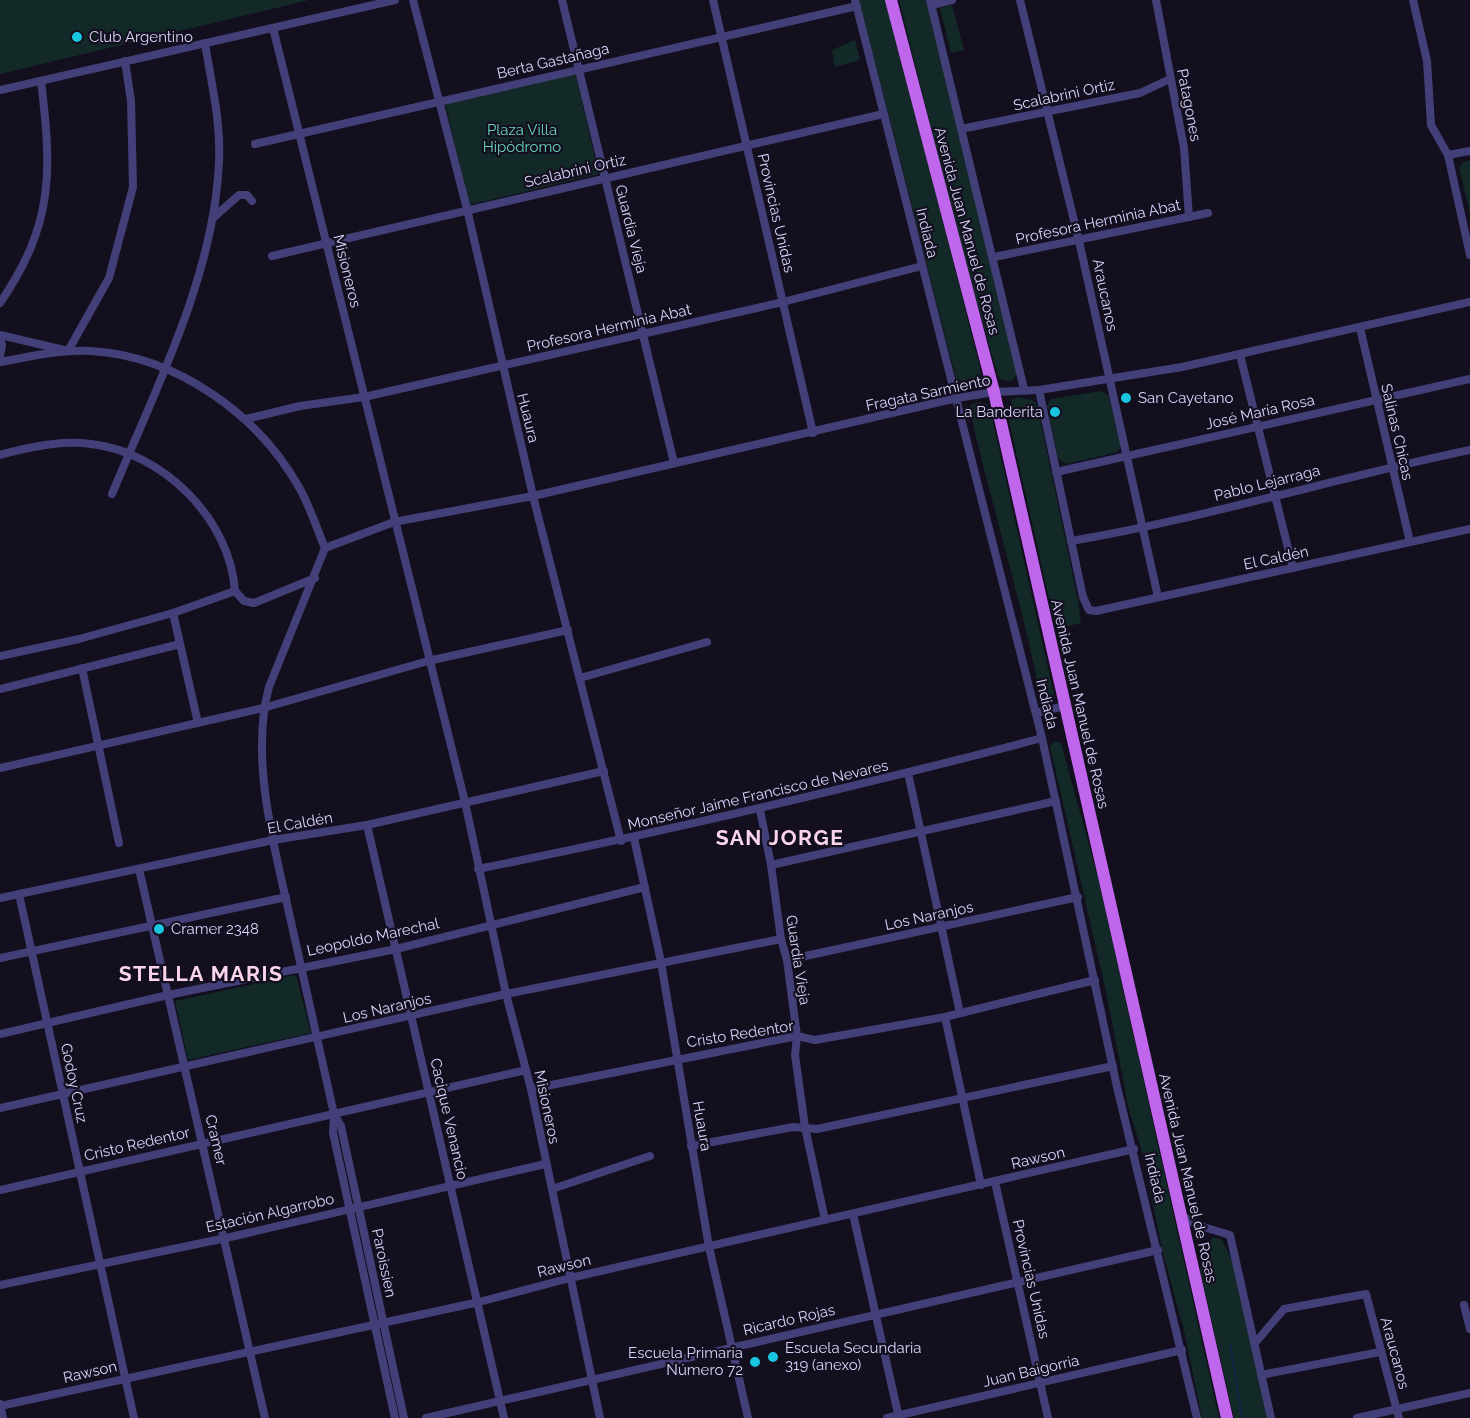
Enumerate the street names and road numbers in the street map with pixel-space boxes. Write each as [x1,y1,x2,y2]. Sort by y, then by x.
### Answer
street label: Berta Gastañaga [495,39,611,83]
street label: Patagones [1173,67,1205,143]
street label: Scalabrini Ortiz [1011,75,1117,115]
street label: Avenida Juan Manuel de Rosas [931,125,1003,337]
street label: Scalabrini Ortiz [523,151,627,191]
street label: Provincias Unidas [754,152,798,274]
street label: Guardia Vieja [611,183,651,275]
street label: Profesora Herminia Abat [1014,196,1182,248]
street label: Indiada [912,206,942,260]
street label: Misioneros [329,233,365,309]
street label: Araucanos [1089,257,1121,333]
street label: Profesora Herminia Abat [525,300,693,356]
street label: Fragata Sarmiento [864,371,992,415]
street label: Salinas Chicas [1377,382,1417,482]
street label: Huaura [513,391,543,445]
street label: José María Rosa [1204,391,1316,433]
street label: Pablo Lejarraga [1212,461,1322,505]
street label: El Caldén [1242,542,1310,574]
street label: Avenida Juan Manuel de Rosas [1047,598,1113,810]
street label: Indiada [1032,677,1062,731]
street label: Monseñor Jaime Francisco de Nevares [626,756,890,834]
street label: El Caldén [266,808,334,838]
street label: Los Naranjos [883,898,975,934]
street label: Leopoldo Marechal [305,914,442,960]
street label: Guardia Vieja [782,914,814,1006]
street label: Los Naranjos [341,989,433,1027]
street label: Cristo Redentor [685,1017,795,1051]
street label: Godoy Cruz [57,1041,91,1125]
street label: Cacique Venancio [426,1056,472,1182]
street label: Misioneros [530,1069,564,1145]
street label: Avenida Juan Manuel de Rosas [1155,1072,1221,1284]
street label: Huaura [689,1100,715,1152]
street label: Cramer [201,1113,231,1168]
street label: Cristo Redentor [82,1123,192,1165]
street label: Rawson [1009,1143,1067,1173]
street label: Indiada [1141,1151,1169,1205]
street label: Estación Algarrobo [204,1189,336,1237]
street label: Provincias Unidas [1009,1218,1053,1340]
street label: Paroissien [368,1227,400,1299]
street label: Rawson [535,1251,593,1281]
street label: Ricardo Rojas [741,1301,837,1339]
street label: Araucanos [1377,1315,1413,1391]
street label: Juan Baigorria [981,1351,1081,1391]
street label: Rawson [61,1357,119,1387]

